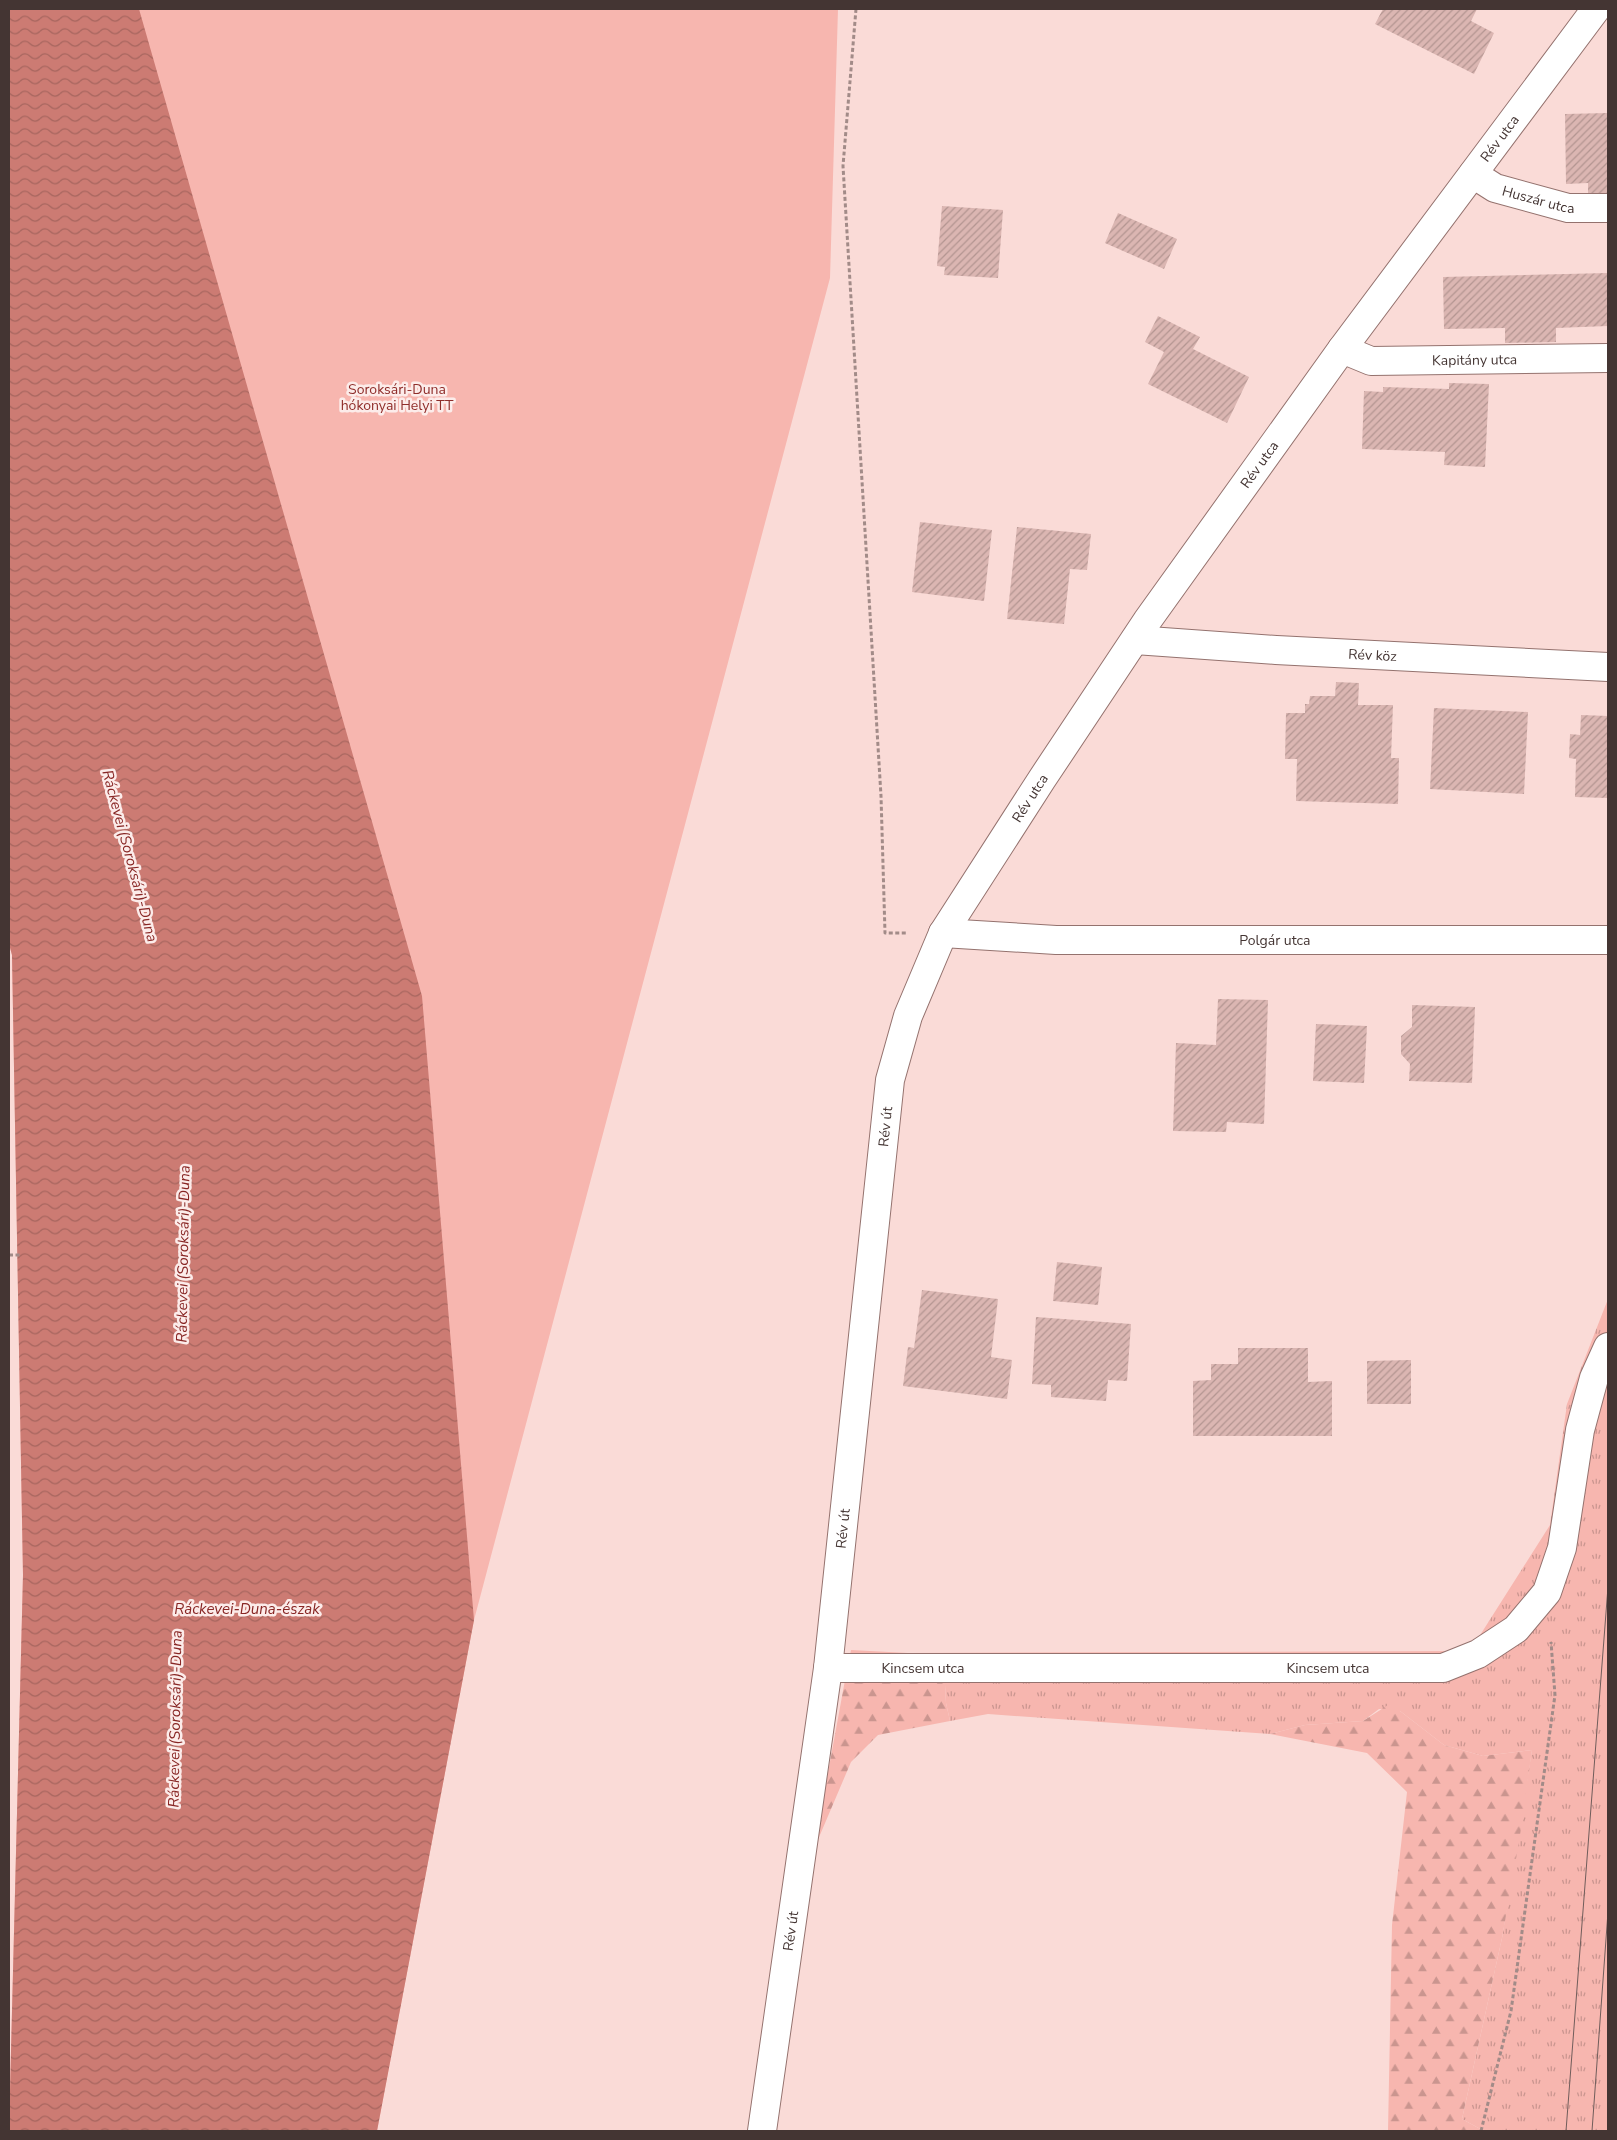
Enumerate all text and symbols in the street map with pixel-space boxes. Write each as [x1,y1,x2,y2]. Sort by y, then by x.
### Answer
street label: Rév utca [1476,111,1524,166]
street label: Huszár utca [1500,181,1574,218]
street label: Kapitány utca [1432,350,1517,370]
park label: Soroksári-Duna hókonyai Helyi TT [341,380,454,415]
street label: Rév utca [1236,437,1283,492]
street label: Rév köz [1348,645,1398,666]
water label: Ráckevei (Soroksári)-Duna [97,768,163,944]
street label: Rév utca [1008,770,1053,826]
street label: Polgár utca [1239,931,1310,950]
street label: Rév út [874,1106,897,1148]
water label: Ráckevei (Soroksári)-Duna [171,1165,195,1343]
street label: Rév út [832,1507,855,1549]
water label: Ráckevei-Duna-észak [174,1599,320,1619]
water label: Ráckevei (Soroksári)-Duna [163,1630,187,1808]
street label: Kincsem utca [882,1659,964,1678]
street label: Kincsem utca [1287,1659,1369,1678]
street label: Rév út [779,1910,803,1952]

